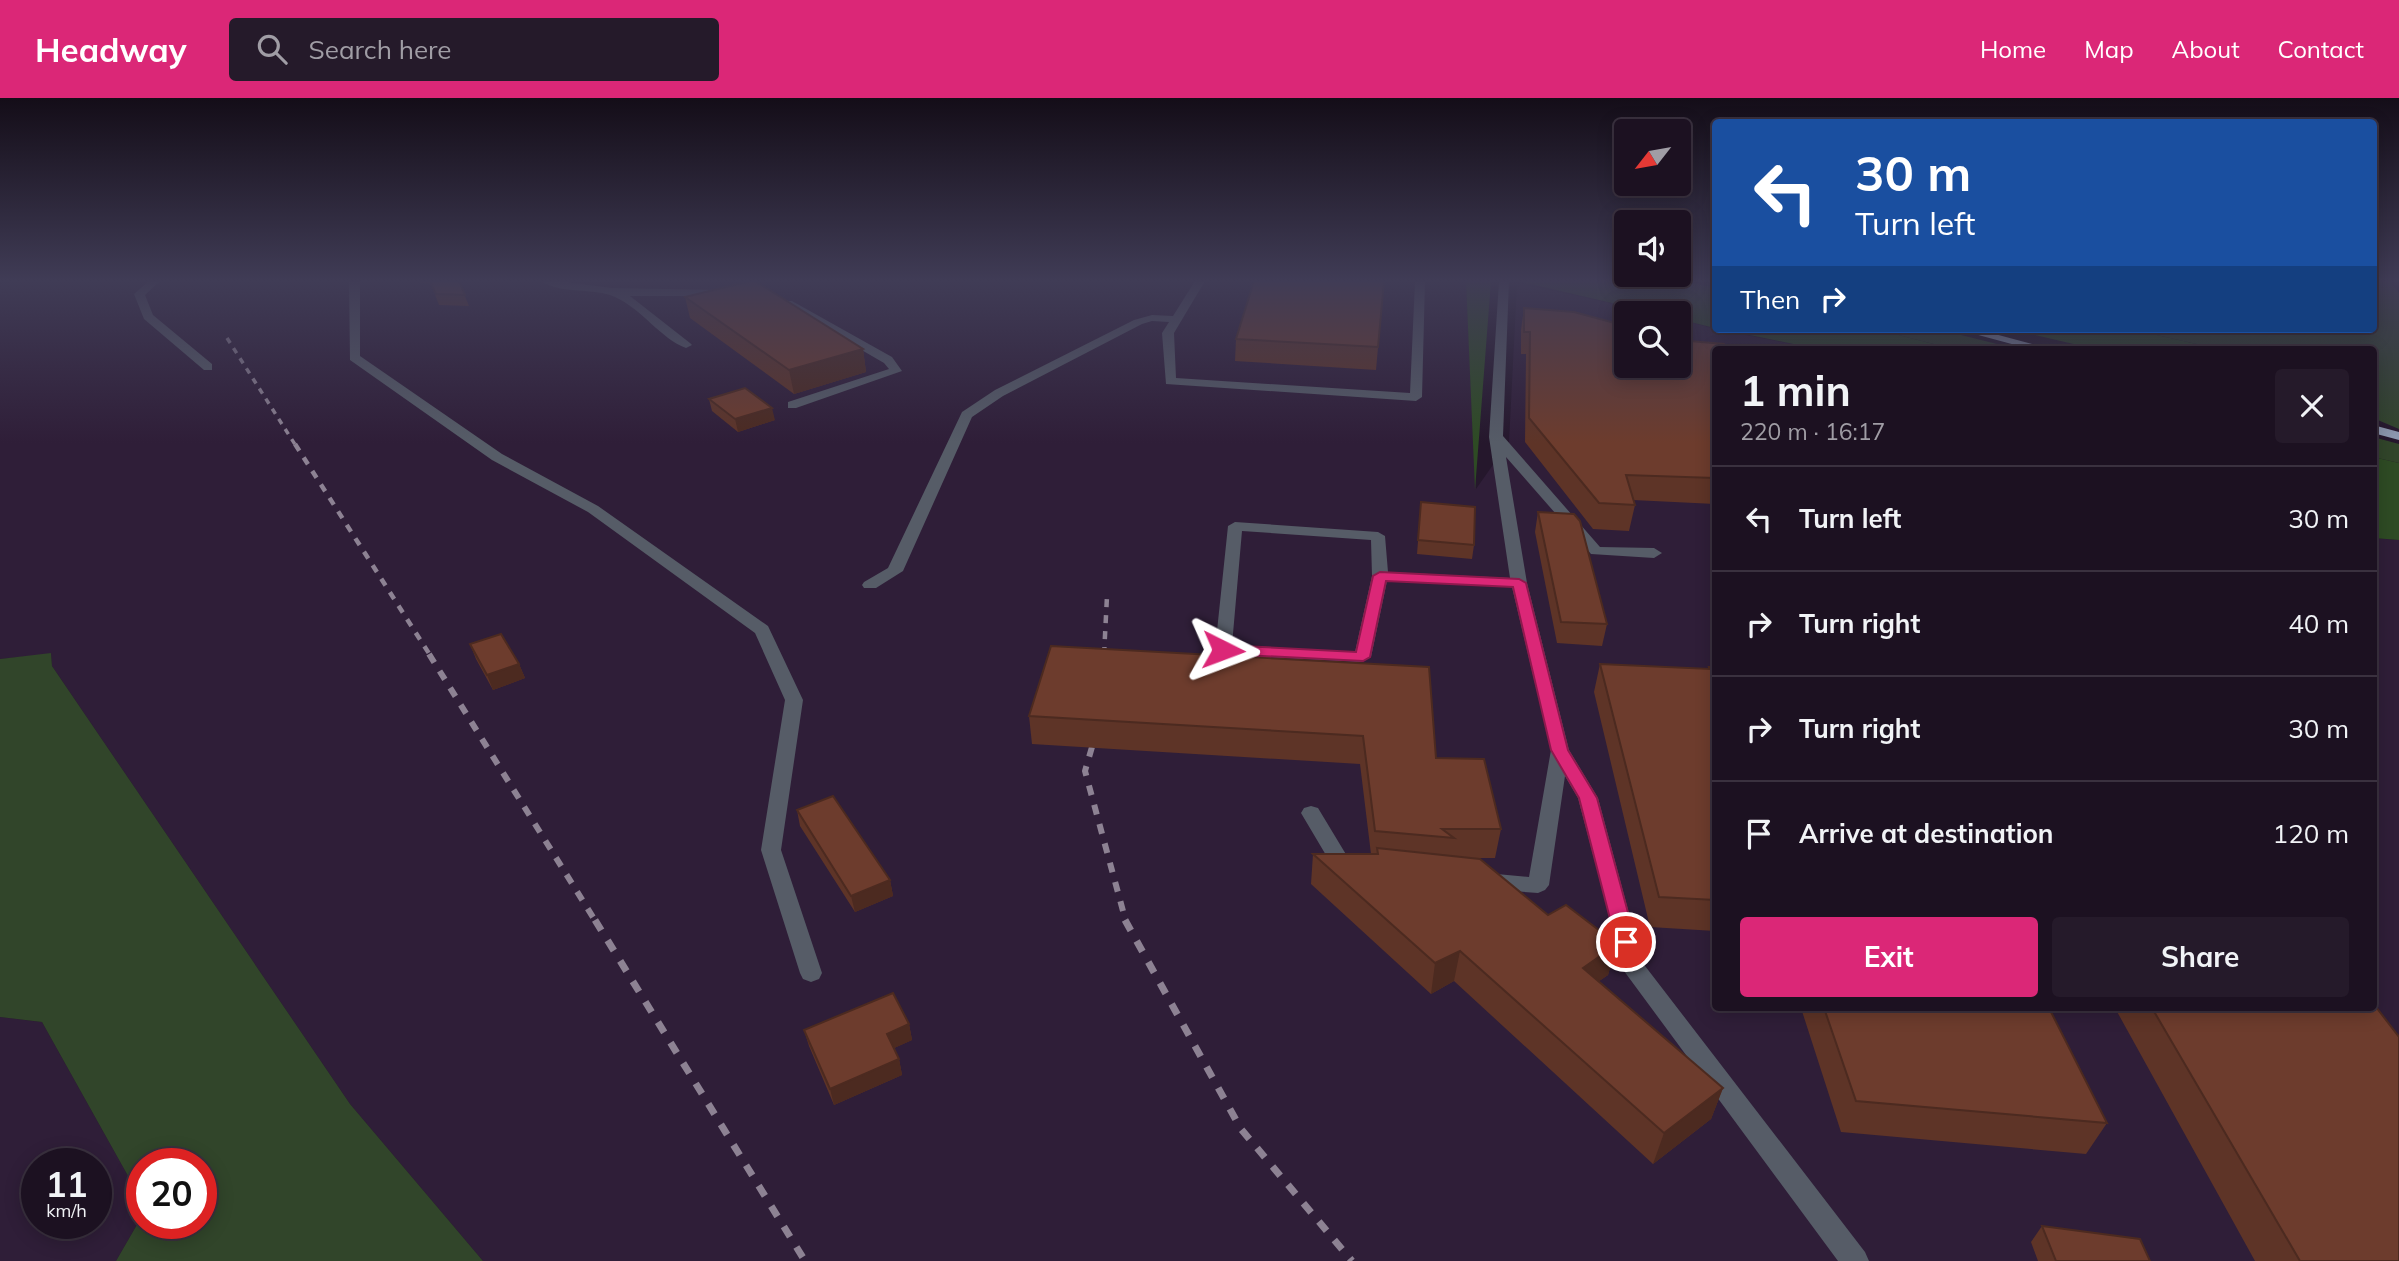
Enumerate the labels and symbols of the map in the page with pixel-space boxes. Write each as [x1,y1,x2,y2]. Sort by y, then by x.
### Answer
north arrow [1614,119,1690,196]
position arrow [1186,613,1260,687]
pin [1596,912,1656,972]
speed limit sign: 20 [126,1148,217,1239]

